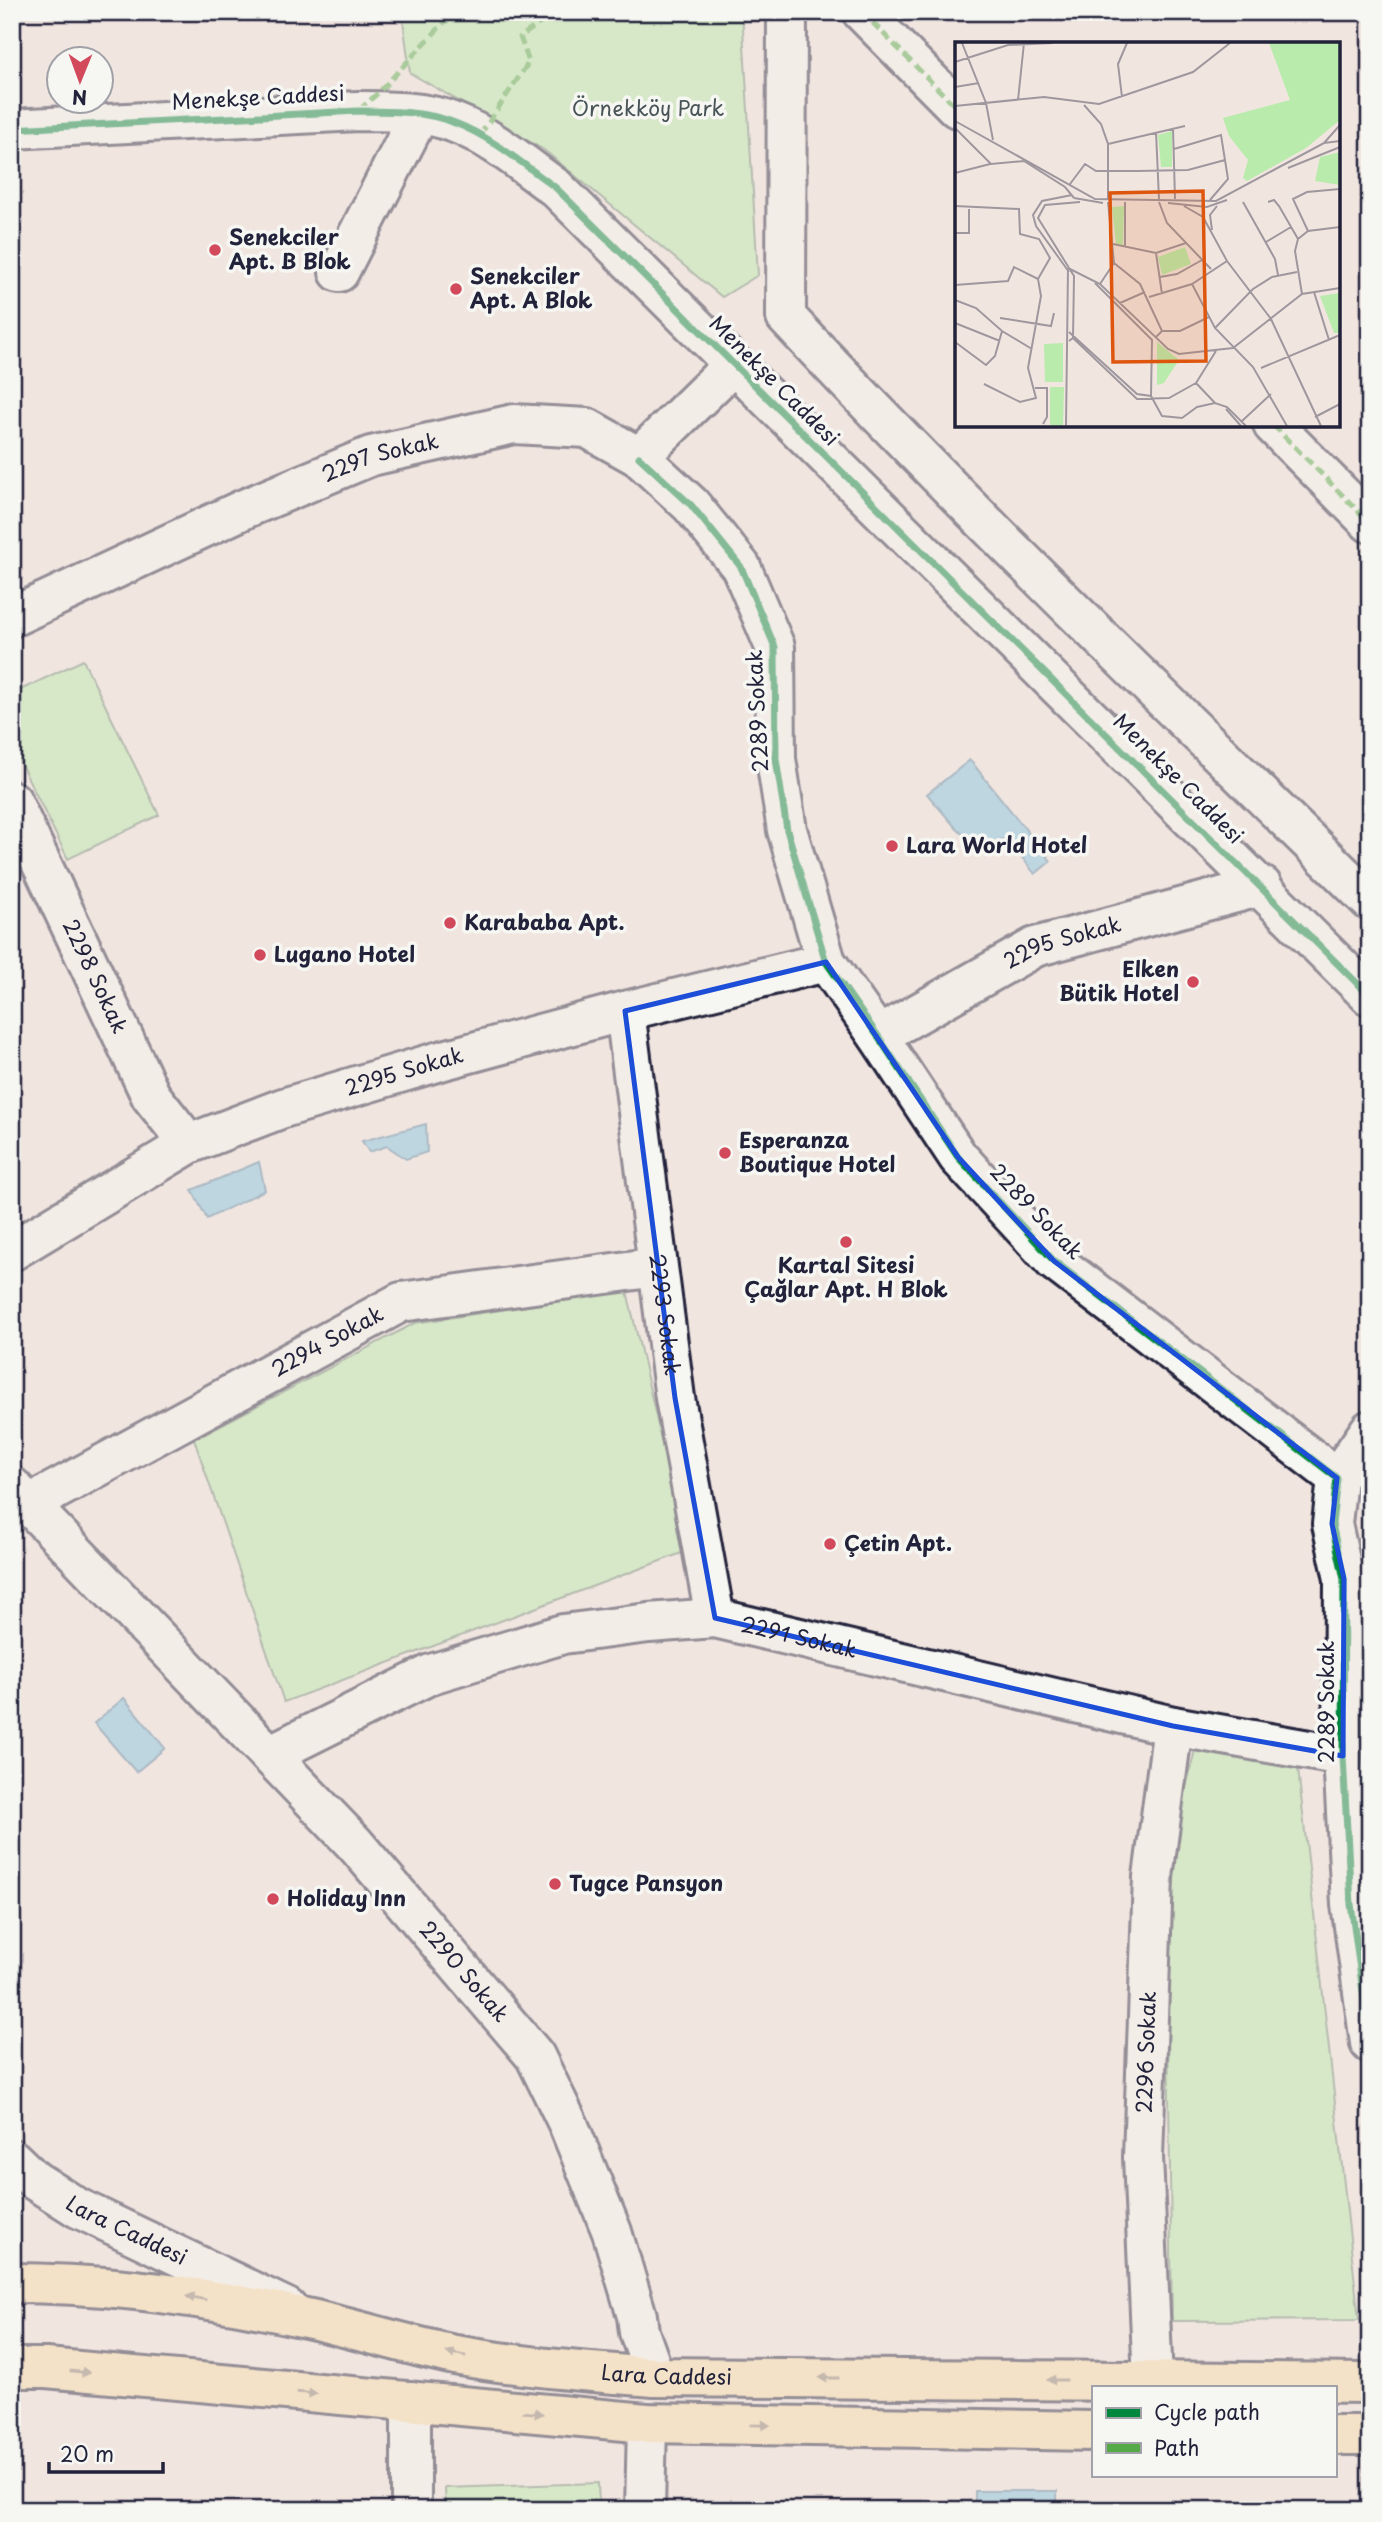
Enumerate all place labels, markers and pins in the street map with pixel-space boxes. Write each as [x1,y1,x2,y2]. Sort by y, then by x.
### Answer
place label: Senekciler Apt. B Blok [229,220,351,276]
marker: Senekciler Apt. B Blok [207,242,223,258]
place label: Senekciler Apt. A Blok [470,259,593,315]
marker: Senekciler Apt. A Blok [448,281,464,297]
place label: Lara World Hotel [906,828,1087,860]
marker: Lara World Hotel [884,838,900,854]
place label: Karababa Apt. [464,905,624,937]
marker: Karababa Apt. [442,915,458,931]
place label: Lugano Hotel [274,937,415,969]
marker: Lugano Hotel [252,947,268,963]
place label: Elken Bütik Hotel [1059,952,1179,1008]
marker: Elken Bütik Hotel [1185,974,1201,990]
place label: Esperanza Boutique Hotel [739,1123,895,1179]
marker: Esperanza Boutique Hotel [717,1145,733,1161]
marker: Kartal Sitesi Çağlar Apt. H Blok [838,1234,854,1250]
place label: Kartal Sitesi Çağlar Apt. H Blok [744,1248,948,1304]
place label: Çetin Apt. [844,1526,952,1558]
marker: Çetin Apt. [822,1536,838,1552]
place label: Tugce Pansyon [569,1866,723,1898]
marker: Tugce Pansyon [547,1876,563,1892]
place label: Holiday Inn [287,1881,406,1913]
marker: Holiday Inn [265,1891,281,1907]

